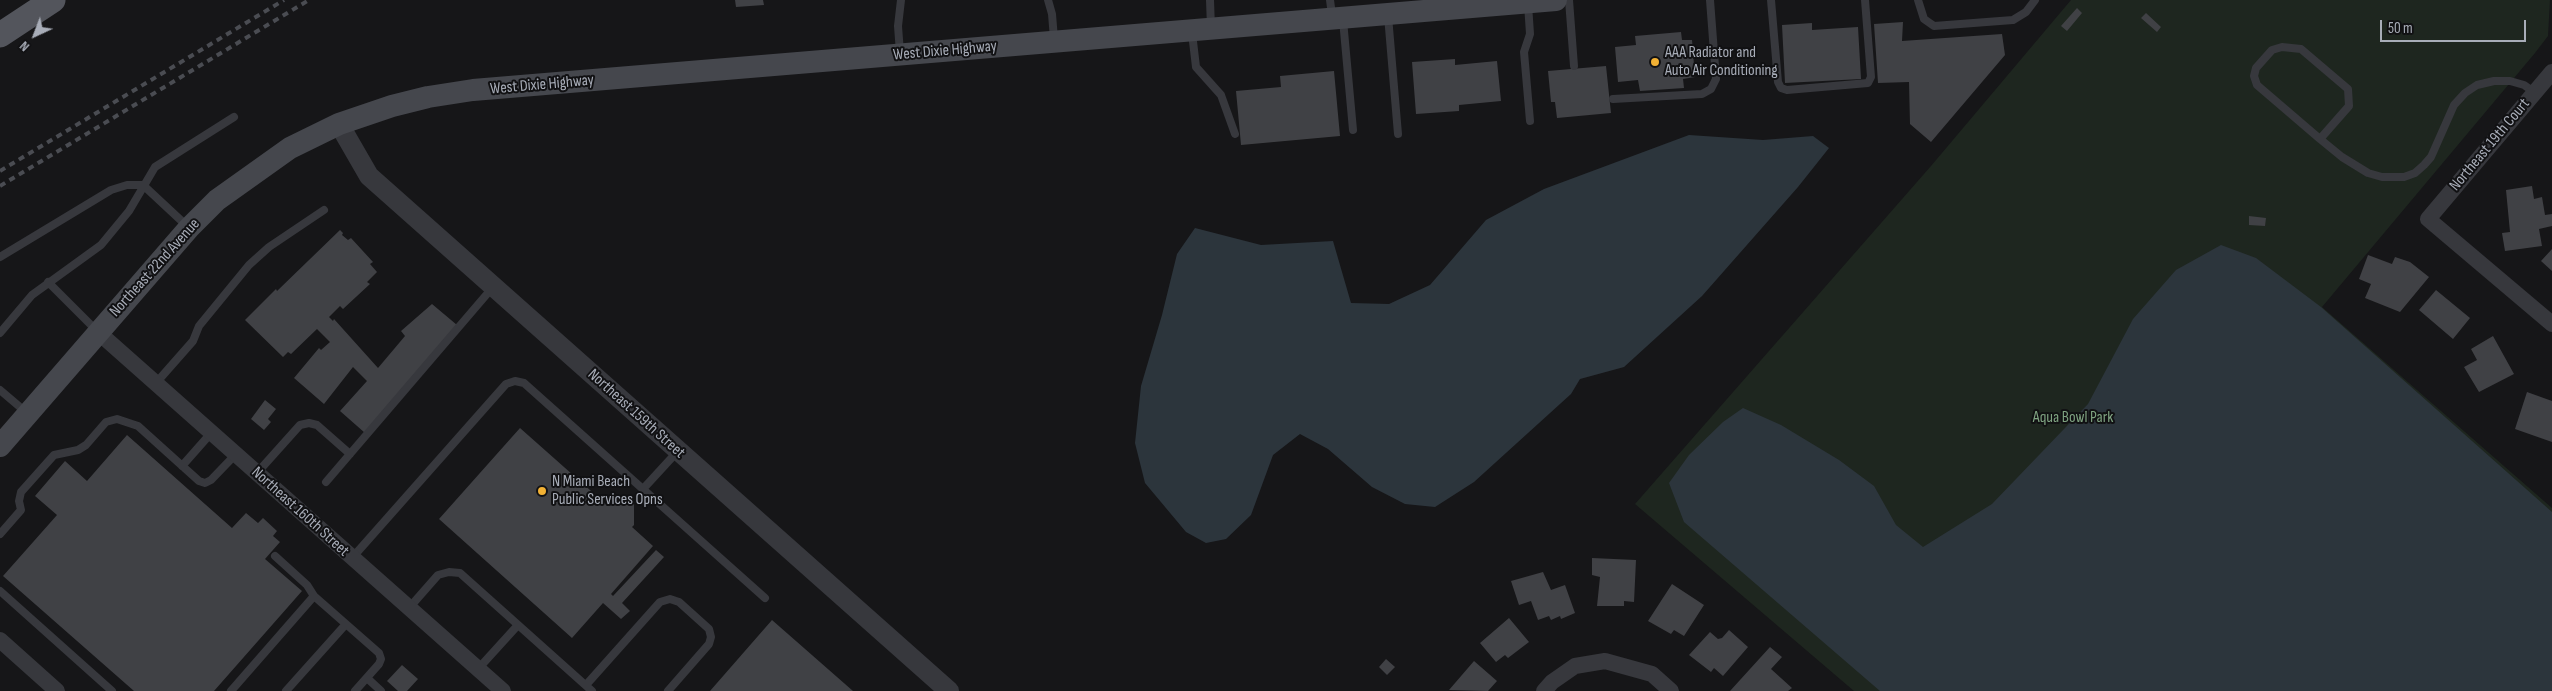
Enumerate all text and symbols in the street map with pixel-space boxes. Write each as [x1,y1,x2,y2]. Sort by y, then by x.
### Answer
north arrow [10,10,60,60]
scale bar [2382,10,2528,42]
text: 50 m [2388,19,2413,38]
street label: West Dixie Highway [892,37,998,65]
text: N [16,38,33,55]
place label: AAA Radiator and Auto Air Conditioning [1665,43,1778,81]
marker: AAA Radiator and Auto Air Conditioning [1649,56,1661,68]
street label: West Dixie Highway [489,71,595,99]
street label: Northeast 19th Court [2446,95,2534,195]
street label: Northeast 22nd Avenue [106,215,204,321]
street label: Northeast 159th Street [583,365,689,463]
park label: Aqua Bowl Park [2033,408,2113,428]
street label: Northeast 160th Street [247,463,353,561]
place label: N Miami Beach Public Services Opns [552,472,663,510]
marker: N Miami Beach Public Services Opns [536,485,548,497]

